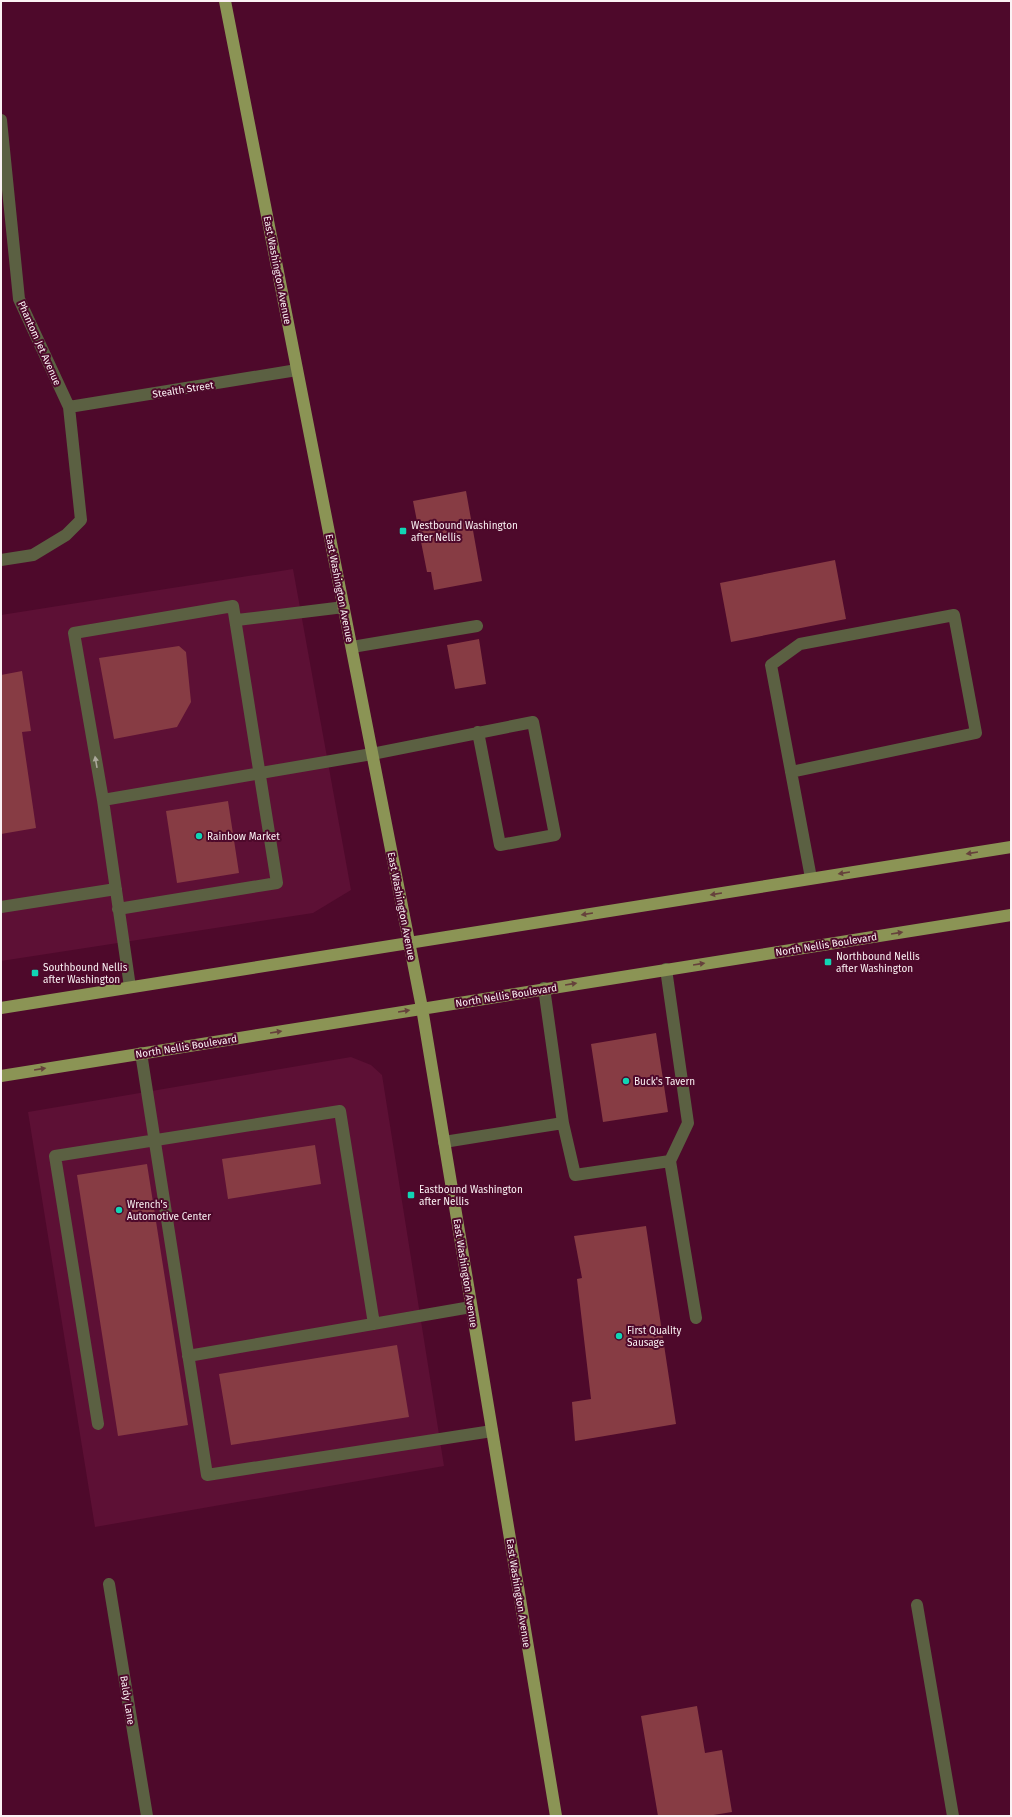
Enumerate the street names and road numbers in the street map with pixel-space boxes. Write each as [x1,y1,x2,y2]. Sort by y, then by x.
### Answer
street label: East Washington Avenue [261,215,293,325]
street label: Phantom Jet Avenue [15,299,63,388]
street label: Stealth Street [152,379,215,401]
street label: East Washington Avenue [323,533,355,643]
street label: East Washington Avenue [385,851,417,961]
street label: North Nellis Boulevard [774,931,878,959]
street label: North Nellis Boulevard [454,982,558,1010]
street label: North Nellis Boulevard [134,1033,238,1061]
street label: East Washington Avenue [450,1218,480,1329]
street label: East Washington Avenue [503,1538,533,1649]
street label: Baldy Lane [117,1675,137,1726]

